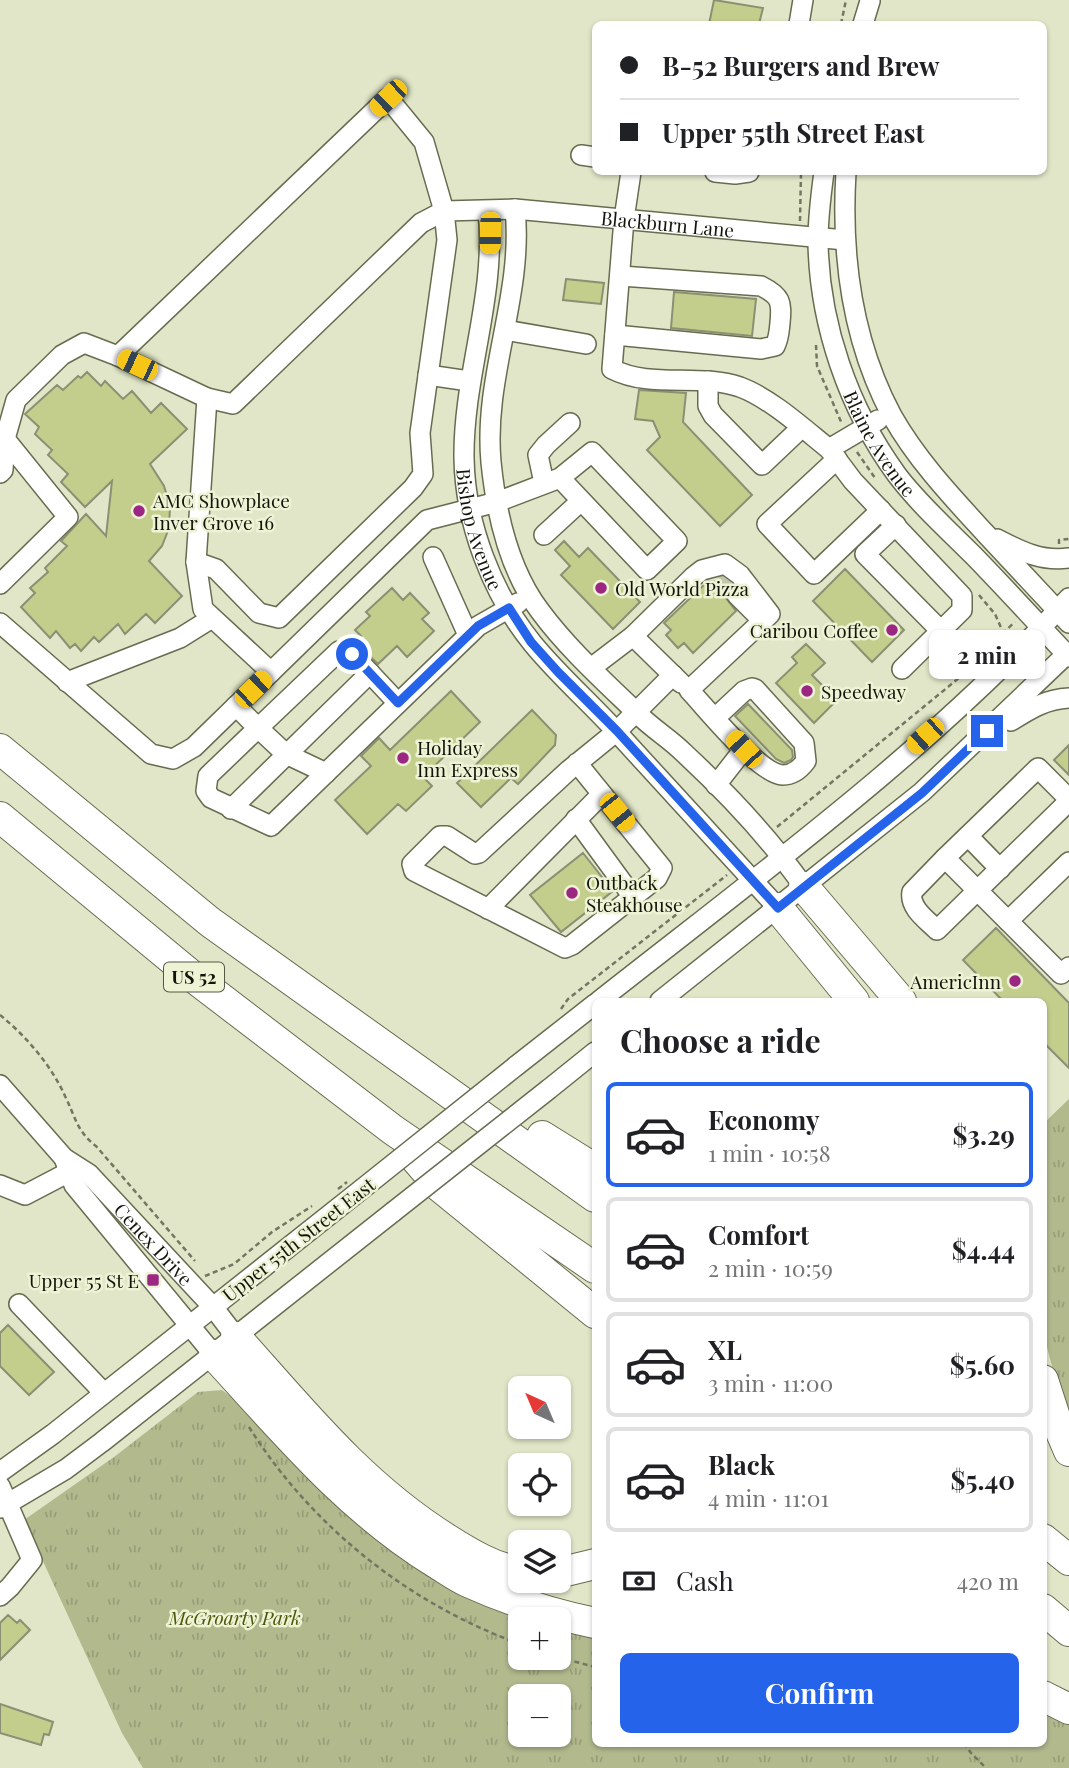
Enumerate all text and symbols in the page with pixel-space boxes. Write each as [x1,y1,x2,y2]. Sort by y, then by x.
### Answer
text: B-52 Burgers and Brew [662,48,939,83]
car [366,76,411,120]
text: Upper 55th Street East [662,115,925,150]
street label: Blackburn Lane [600,204,735,243]
car [480,212,501,254]
car [114,347,161,383]
street label: Blaine Avenue [838,386,922,502]
street label: Bishop Avenue [451,467,509,594]
place label: AMC Showplace Inver Grove 16 [152,487,290,535]
marker: AMC Showplace Inver Grove 16 [131,503,147,519]
place label: Old World Pizza [615,575,749,601]
marker: Old World Pizza [593,580,609,596]
place label: Caribou Coffee [750,617,878,643]
marker: Caribou Coffee [884,622,900,638]
callout: 2 min [929,630,1045,678]
route start [336,638,368,670]
text: 2 min [957,639,1017,670]
car [231,667,276,711]
place label: Speedway [821,678,906,704]
marker: Speedway [799,683,815,699]
car [903,714,948,758]
route end [971,715,1003,747]
car [722,726,767,772]
place label: Holiday Inn Express [417,734,518,782]
marker: Holiday Inn Express [395,750,411,766]
car [596,789,639,835]
place label: Outback Steakhouse [586,869,683,917]
marker: Outback Steakhouse [564,885,580,901]
road number: US 52 [164,962,224,992]
place label: AmericInn [909,968,1002,994]
marker: AmericInn [1007,973,1023,989]
text: Choose a ride [620,1018,821,1061]
text: Economy [708,1102,819,1137]
icon: car [624,1103,687,1166]
text: $3.29 [952,1117,1015,1152]
text: 1 min · 10:58 [708,1137,831,1168]
street label: Upper 55th Street East [216,1171,380,1307]
street label: Cenex Drive [109,1197,199,1291]
text: Comfort [708,1217,809,1252]
icon: car [624,1218,687,1281]
text: $4.44 [952,1232,1015,1267]
text: 2 min · 10:59 [708,1252,833,1283]
place label: Upper 55 St E [29,1267,139,1293]
marker: Upper 55 St E [145,1272,161,1288]
text: XL [708,1332,742,1367]
icon: car [624,1333,687,1396]
text: $5.60 [950,1347,1015,1382]
text: 3 min · 11:00 [708,1367,833,1398]
north arrow [508,1376,570,1438]
map controls [508,1376,571,1747]
text: Black [708,1447,775,1482]
icon: car [624,1448,687,1511]
button: locate [508,1453,571,1516]
text: $5.40 [951,1462,1015,1497]
text: 4 min · 11:01 [708,1482,829,1513]
button: layers [508,1530,571,1593]
icon: cash [620,1562,658,1600]
text: Cash [676,1563,734,1598]
text: 420 m [957,1565,1019,1596]
park label: McGroarty Park [168,1604,301,1630]
button: + [508,1607,571,1670]
button: Confirm [620,1653,1019,1733]
button: − [508,1684,571,1747]

